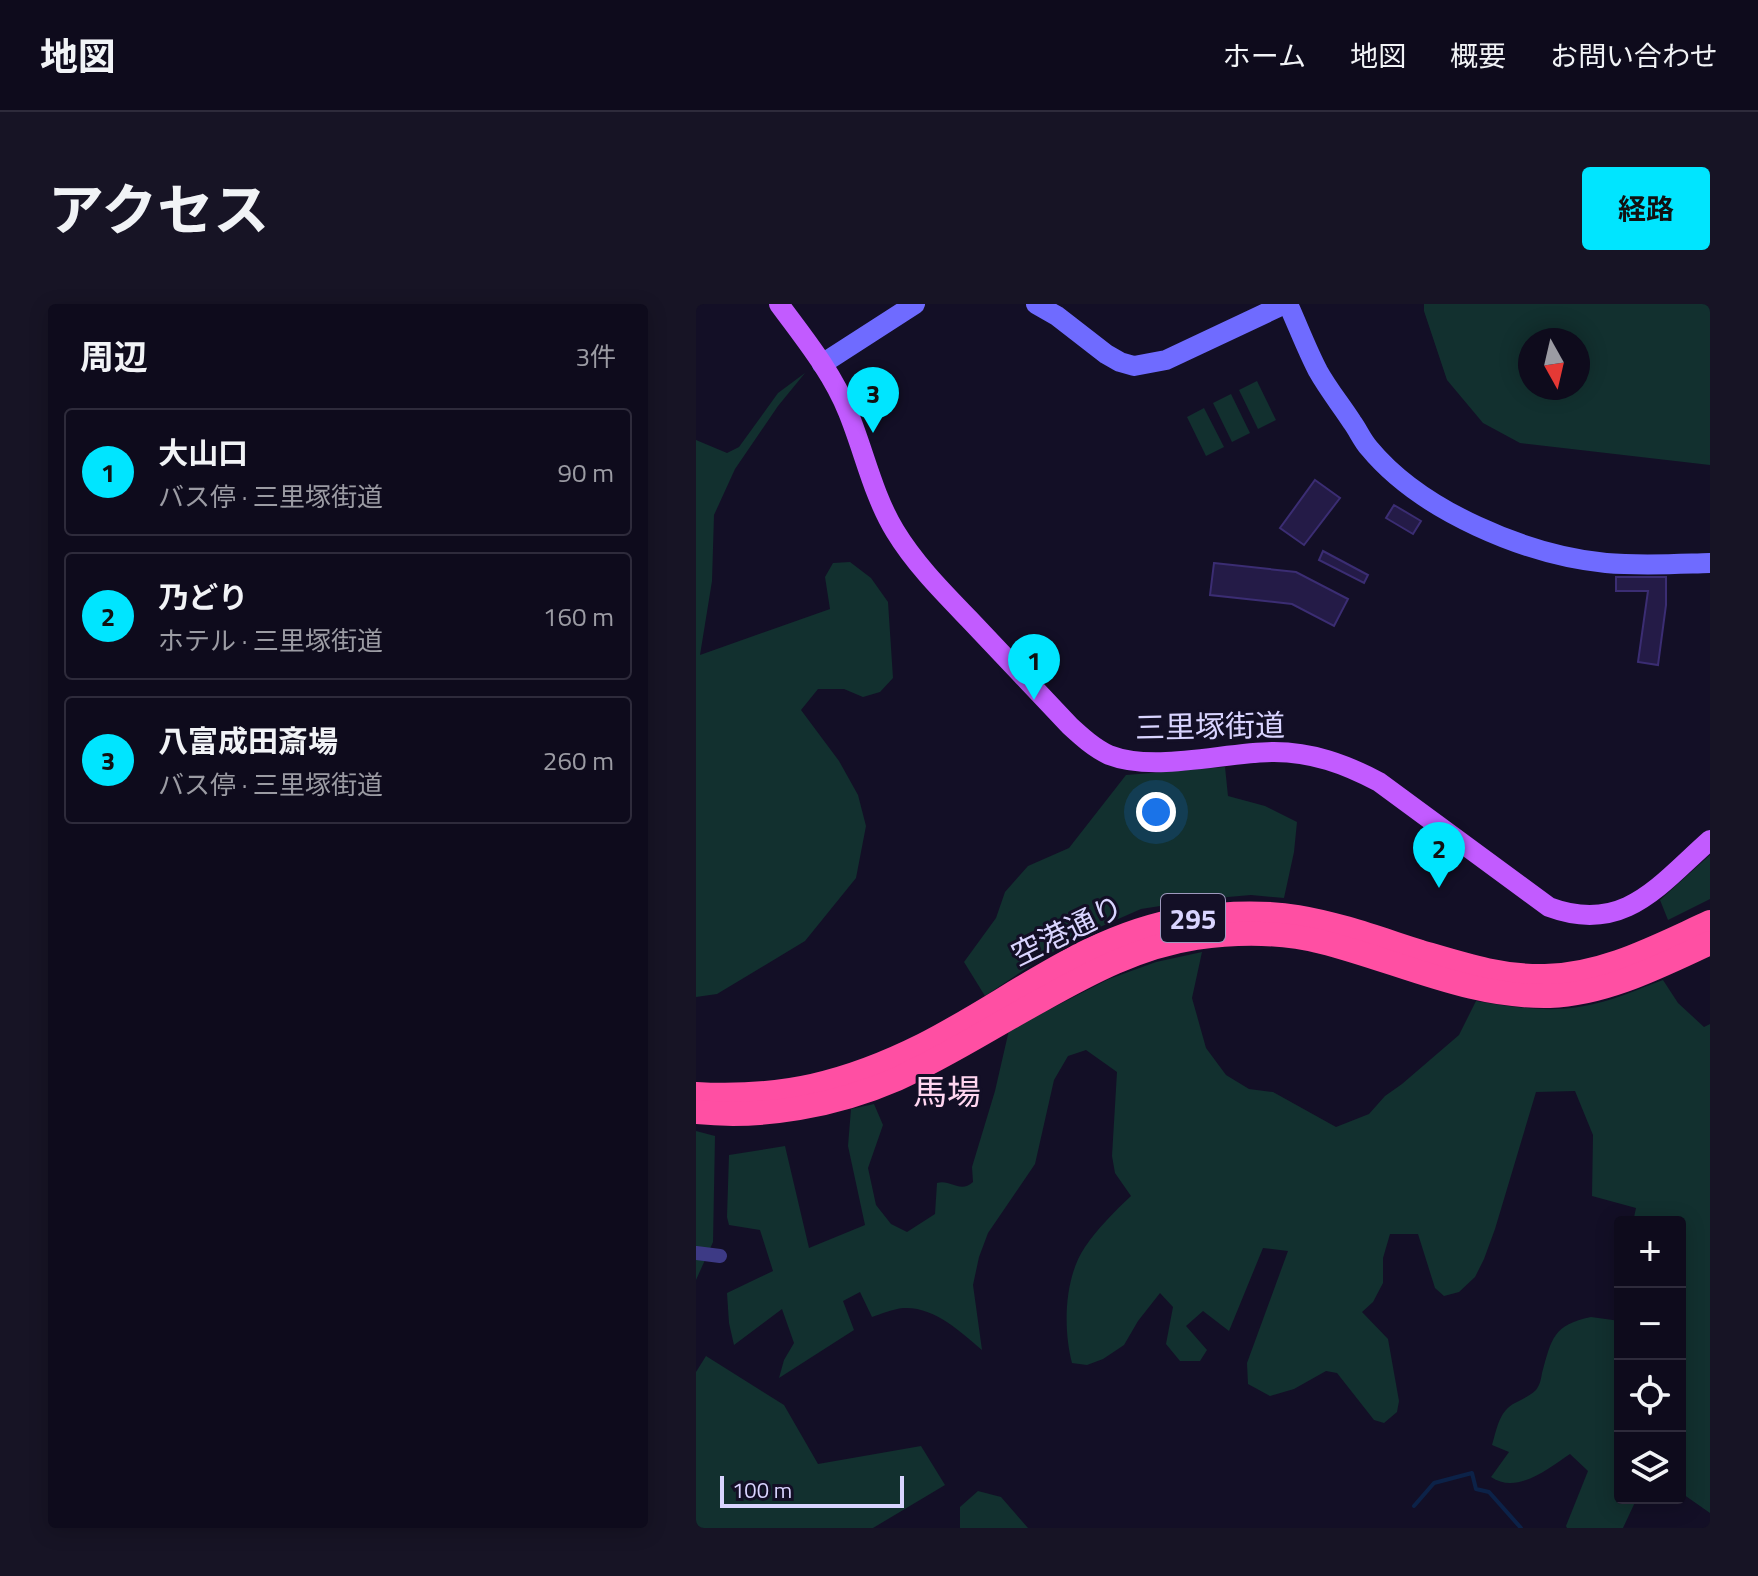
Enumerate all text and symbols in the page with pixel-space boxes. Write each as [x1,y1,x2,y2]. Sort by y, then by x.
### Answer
text: 地図 [40,27,116,85]
text: ホーム [1223,34,1306,77]
text: 地図 [1350,34,1406,77]
text: 概要 [1450,34,1506,77]
text: お問い合わせ [1550,34,1718,77]
text: アクセス [48,167,269,252]
button: 経路 [1582,167,1710,250]
north arrow [1518,328,1590,400]
text: 周辺 [80,330,148,382]
text: 3件 [575,337,616,376]
pin: 3 [847,367,899,433]
text: 大山口 [158,430,248,476]
text: 1 [101,453,115,492]
text: 90 m [557,453,614,492]
text: バス停 · 三里塚街道 [158,477,383,516]
text: 乃どり [158,574,248,620]
text: 2 [101,597,115,636]
text: 160 m [543,597,614,636]
text: ホテル · 三里塚街道 [158,621,383,660]
pin: 1 [1008,634,1060,700]
street label: 三里塚街道 [1135,702,1285,750]
text: 八富成田斎場 [158,718,338,764]
text: 3 [101,741,115,780]
text: 260 m [543,741,614,780]
text: バス停 · 三里塚街道 [158,765,383,804]
your location [1136,792,1176,832]
pin: 2 [1413,822,1465,888]
street label: 空港通り [1003,883,1131,977]
road number: 295 [1161,894,1225,942]
district label: 馬場 [913,1065,981,1117]
map controls [1614,1216,1686,1504]
button: + [1614,1216,1686,1288]
button: − [1614,1288,1686,1360]
button: locate [1614,1360,1686,1432]
button: layers [1614,1432,1686,1504]
scale bar [720,1472,904,1508]
text: 100 m [732,1473,792,1507]

